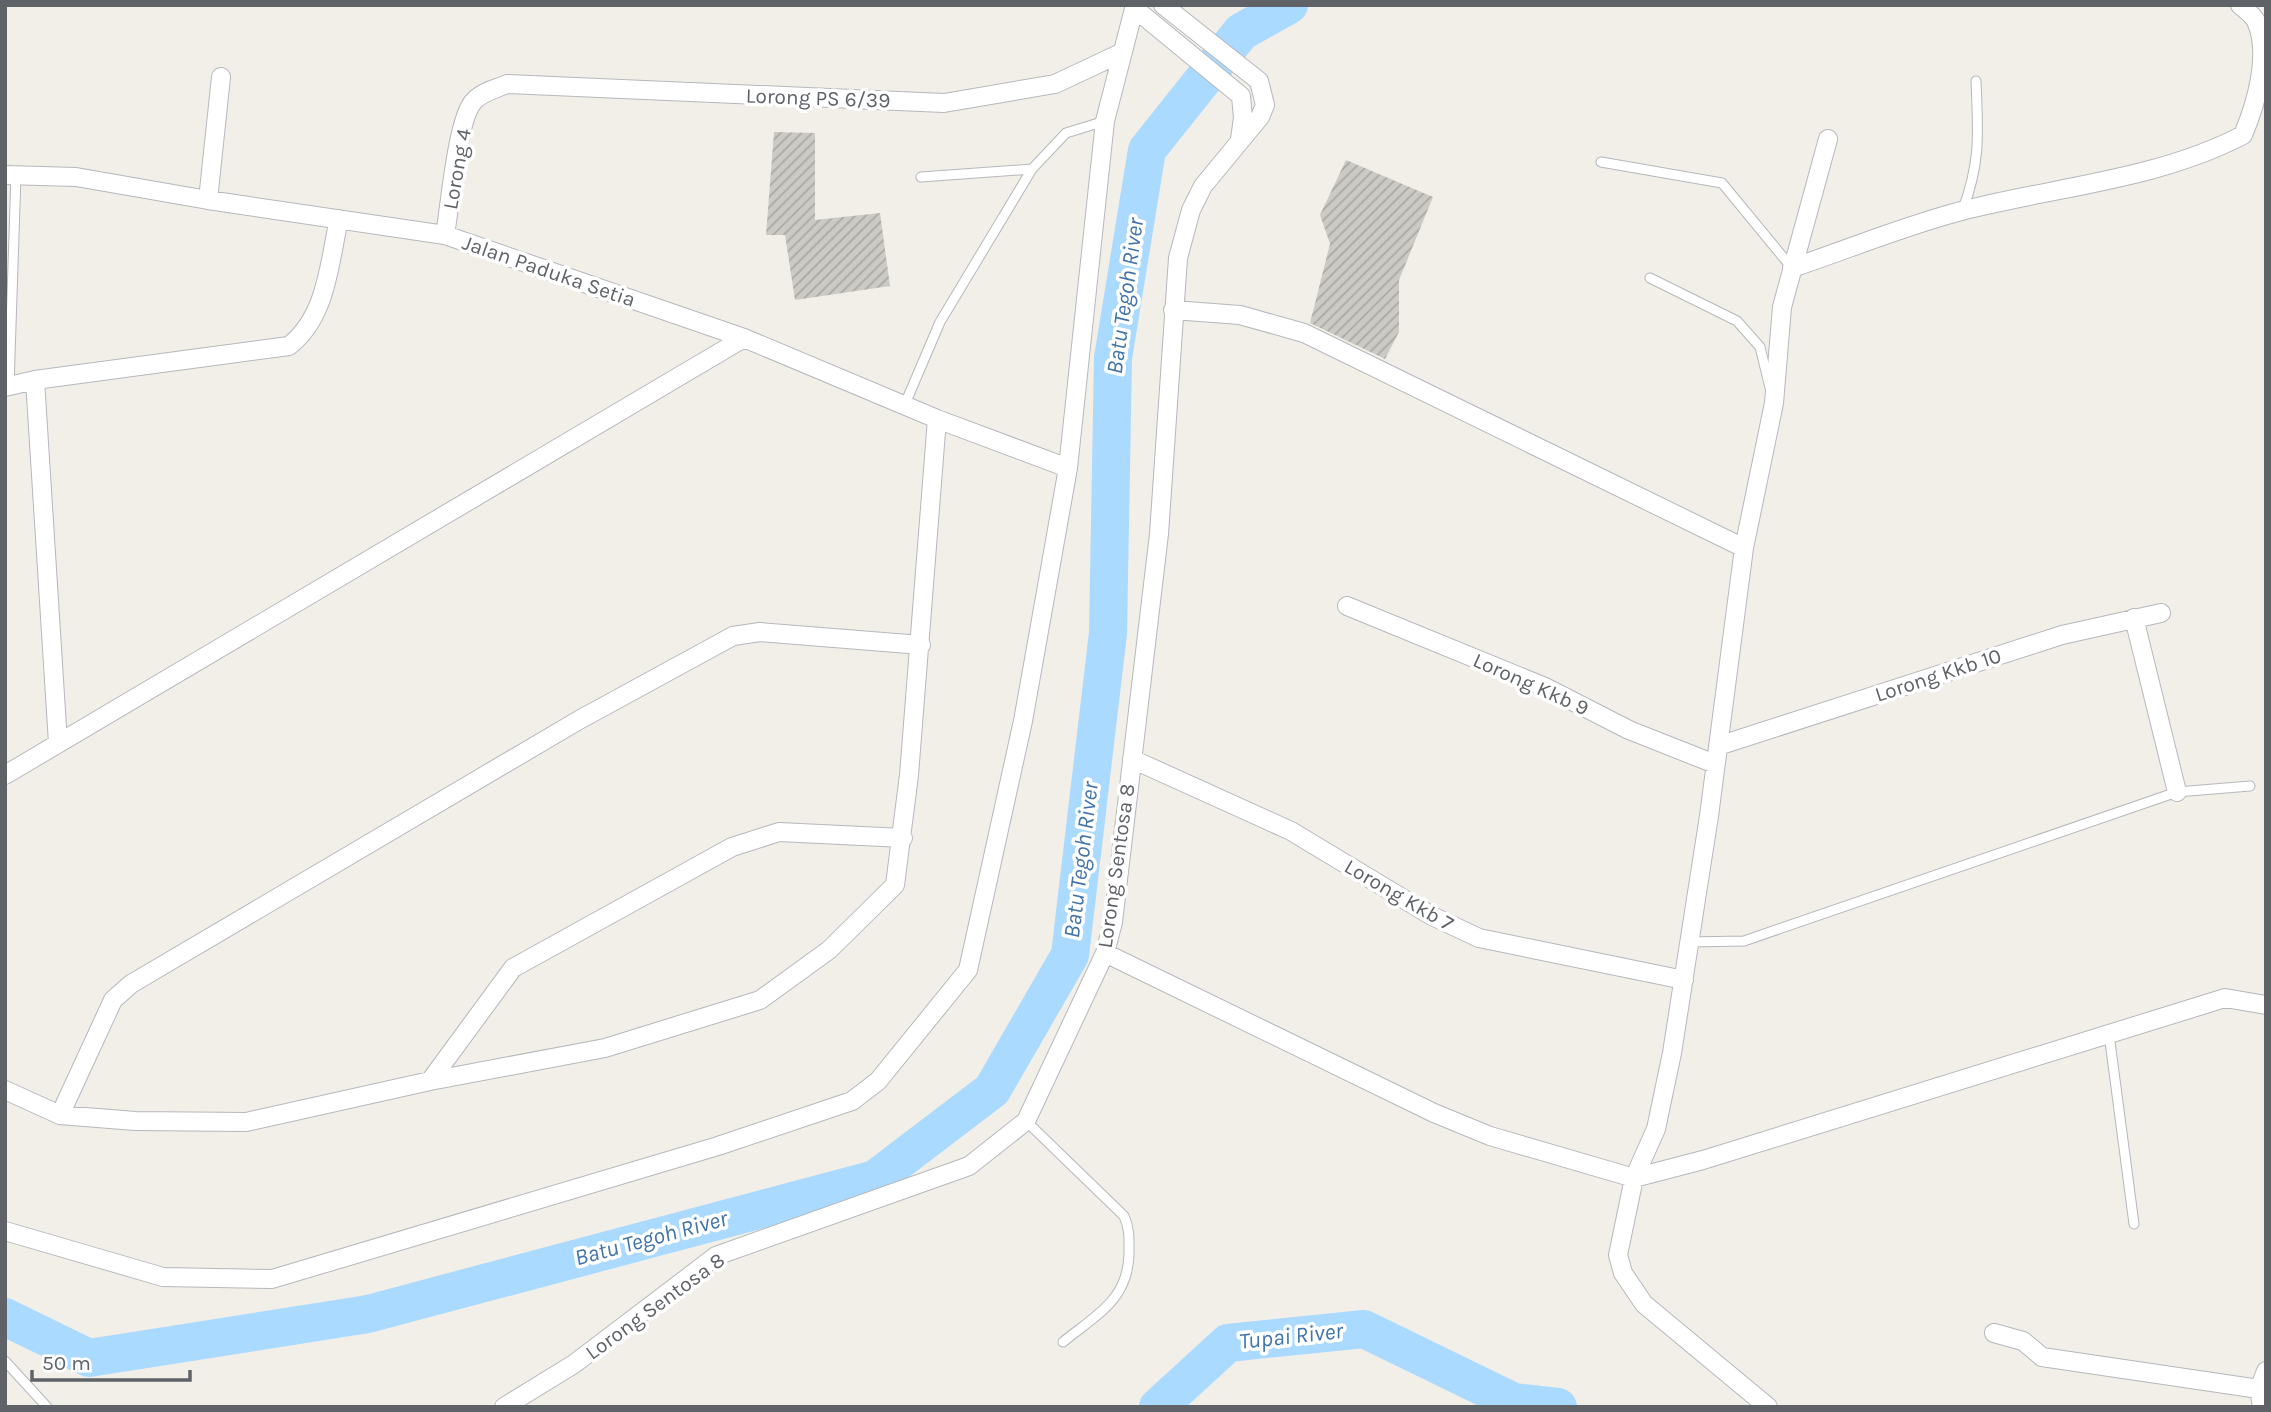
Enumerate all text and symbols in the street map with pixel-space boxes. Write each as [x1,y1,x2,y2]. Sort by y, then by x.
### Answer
street label: Lorong PS 6/39 [745,83,891,113]
street label: Lorong 4 [438,126,476,211]
water label: Batu Tegoh River [1101,215,1149,376]
street label: Jalan Paduka Setia [459,230,639,312]
street label: Lorong Kkb 10 [1872,643,2004,707]
street label: Lorong Kkb 9 [1469,648,1593,720]
water label: Batu Tegoh River [1058,779,1104,940]
street label: Lorong Sentosa 8 [1093,782,1139,950]
street label: Lorong Kkb 7 [1340,854,1458,936]
water label: Batu Tegoh River [571,1204,732,1271]
street label: Lorong Sentosa 8 [581,1248,729,1364]
water label: Tupai River [1238,1317,1345,1355]
scale bar [32,1338,189,1382]
text: 50 m [42,1351,91,1375]

